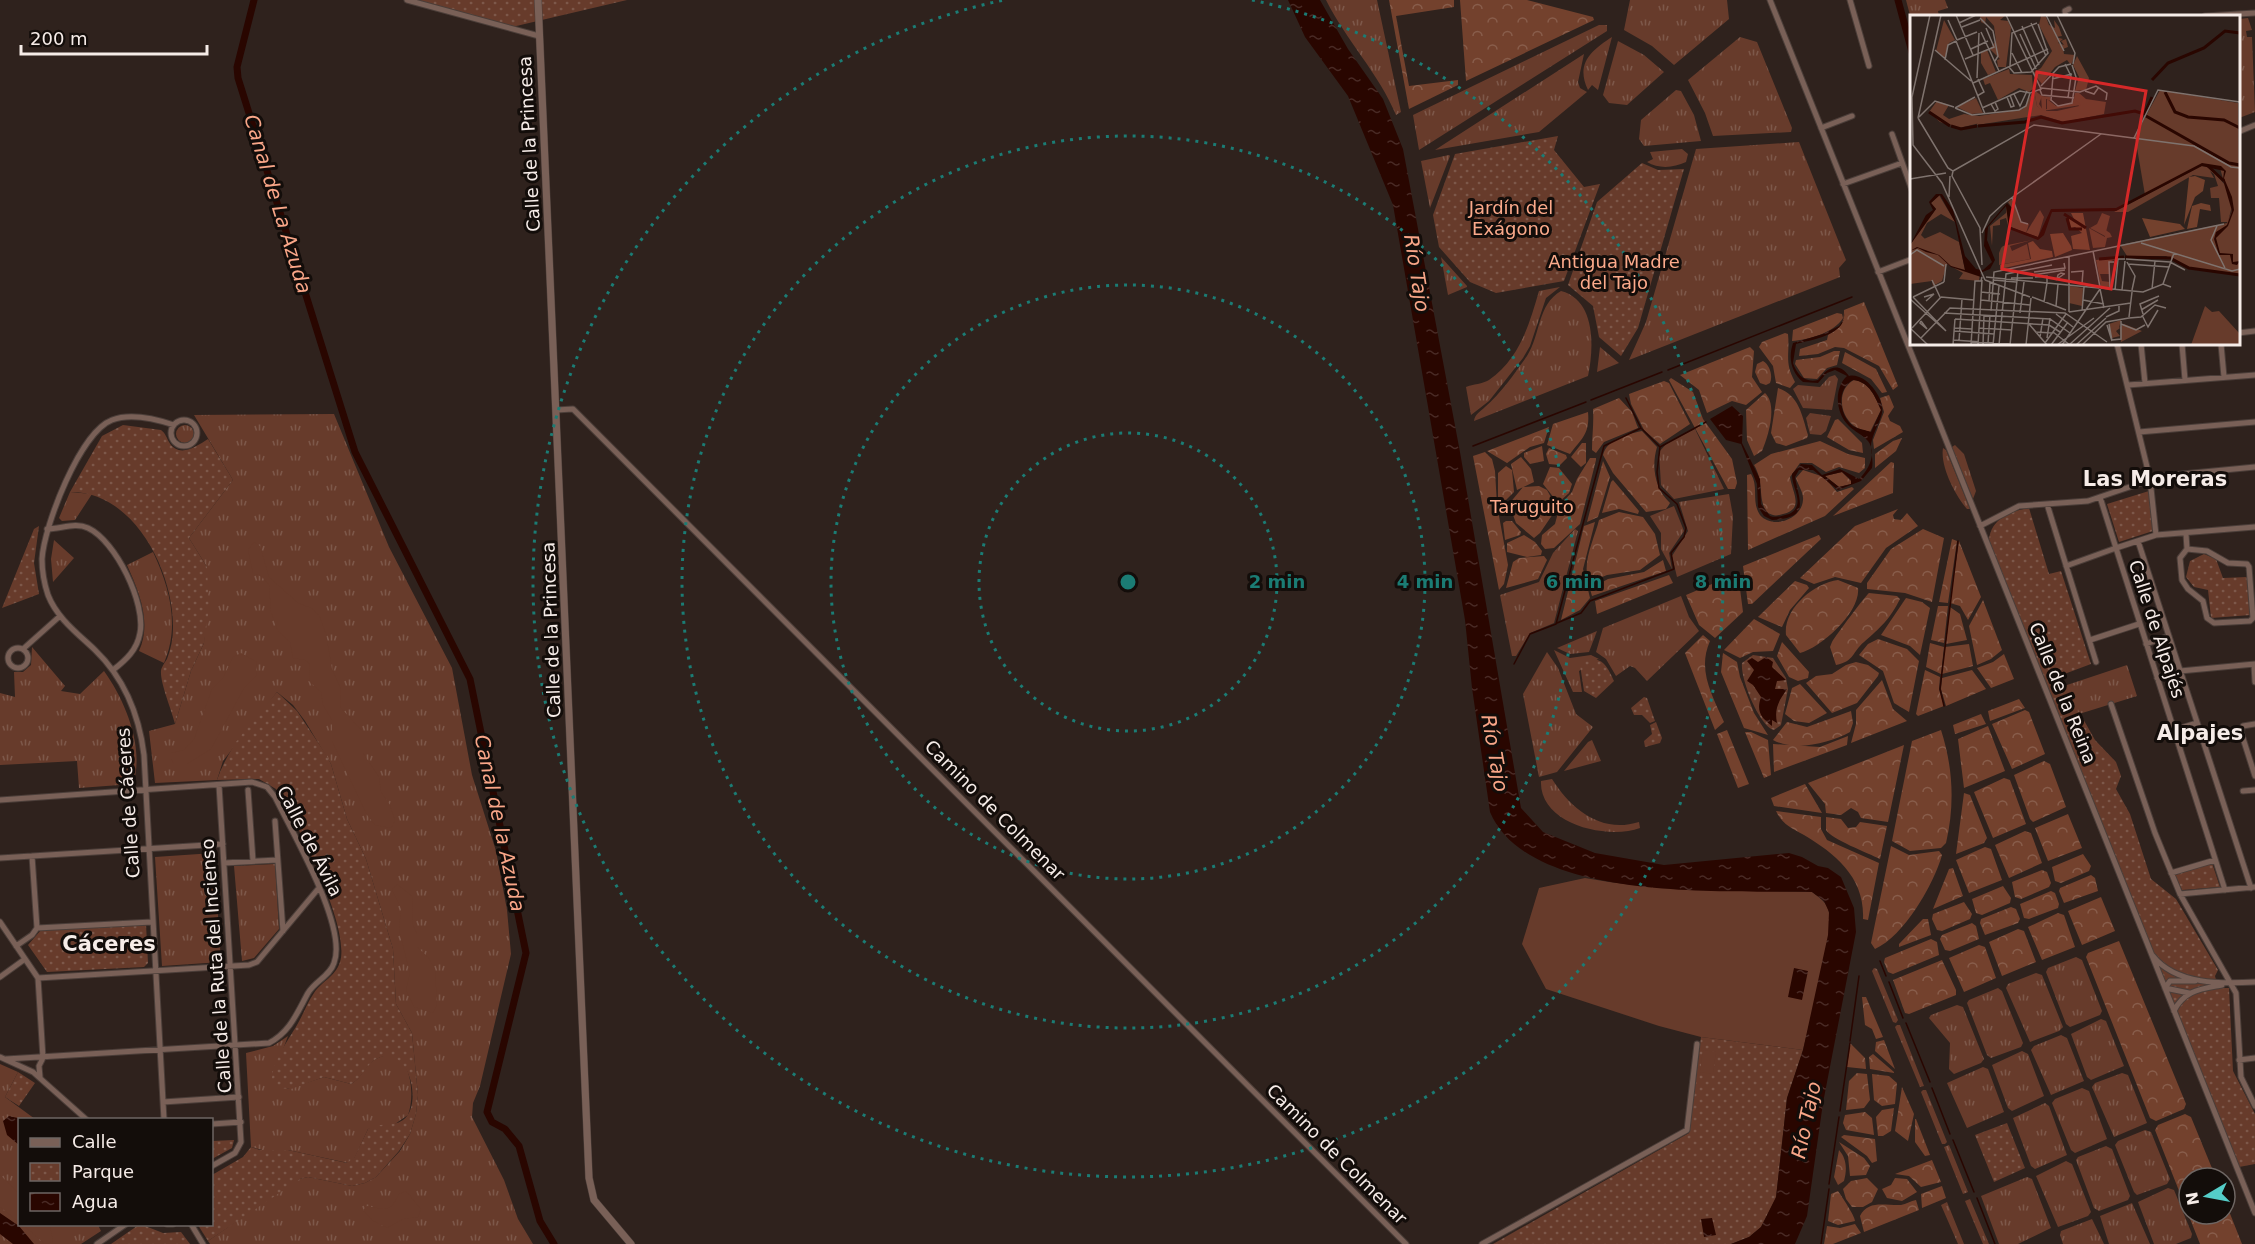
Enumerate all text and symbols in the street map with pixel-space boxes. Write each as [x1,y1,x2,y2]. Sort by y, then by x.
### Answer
inset map [1910,15,2240,345]
scale bar [21,18,207,56]
text: 200 m [30,28,88,49]
street label: Calle de la Princesa [514,56,544,232]
water label: Canal de La Azuda [239,112,317,296]
park label: Jardín del Exágono [1468,197,1553,239]
water label: Río Tajo [1399,232,1435,314]
park label: Antigua Madre del Tajo [1548,251,1680,293]
district label: Las Moreras [2083,467,2227,491]
park label: Taruguito [1489,496,1574,517]
street label: Calle de la Princesa [537,542,565,718]
street label: Calle de Alpajés [2125,557,2189,701]
text: 2 min [1249,571,1305,592]
text: 4 min [1397,571,1453,592]
text: 6 min [1546,571,1602,592]
text: 8 min [1695,571,1751,592]
centre of rings [1118,572,1138,592]
street label: Calle de la Reina [2025,619,2101,767]
water label: Río Tajo [1476,712,1514,794]
district label: Alpajes [2157,721,2243,745]
street label: Calle de Cáceres [112,727,144,879]
water label: Canal de la Azuda [470,732,530,914]
street label: Camino de Colmenar [921,736,1070,885]
street label: Calle de Ávila [273,782,347,900]
street label: Calle de la Ruta del Incienso [197,838,235,1094]
district label: Cáceres [62,932,156,956]
water label: Río Tajo [1786,1079,1826,1161]
street label: Camino de Colmenar [1263,1080,1412,1229]
legend [18,1118,213,1226]
text: Calle [72,1131,117,1152]
text: Parque [72,1161,134,1182]
north arrow [2177,1166,2237,1226]
text: N [2182,1190,2203,1207]
text: Agua [72,1191,118,1212]

